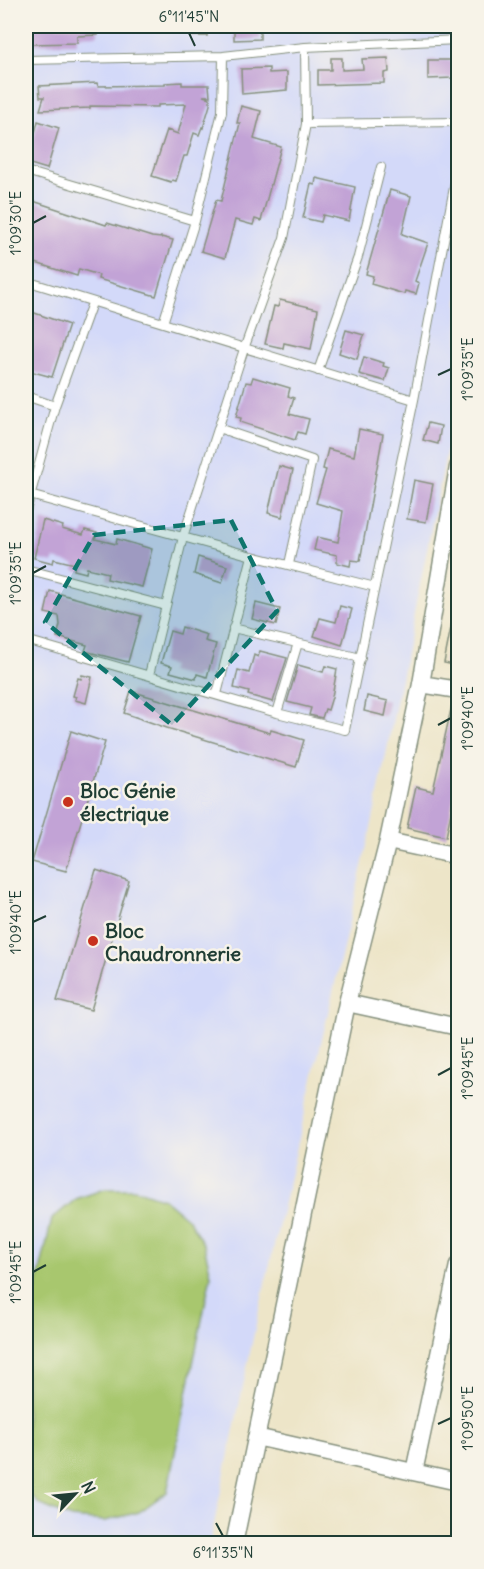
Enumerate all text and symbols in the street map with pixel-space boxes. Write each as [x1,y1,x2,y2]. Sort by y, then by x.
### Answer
text: 6°11'45"N [159,7,219,26]
text: 1°09'30"E [6,190,25,255]
text: 1°09'35"E [458,337,477,401]
text: 1°09'35"E [6,541,25,605]
text: 1°09'40"E [458,686,477,750]
place label: Bloc Génie électrique [80,778,176,826]
marker: Bloc Génie électrique [61,795,75,809]
text: 1°09'40"E [6,890,25,954]
place label: Bloc Chaudronnerie [105,918,241,966]
marker: Bloc Chaudronnerie [86,934,100,948]
text: 1°09'45"E [458,1036,477,1100]
text: 1°09'45"E [6,1240,25,1304]
text: 1°09'50"E [458,1385,477,1450]
north arrow [45,1464,105,1524]
text: N [77,1478,100,1497]
text: 6°11'35"N [192,1543,254,1562]

